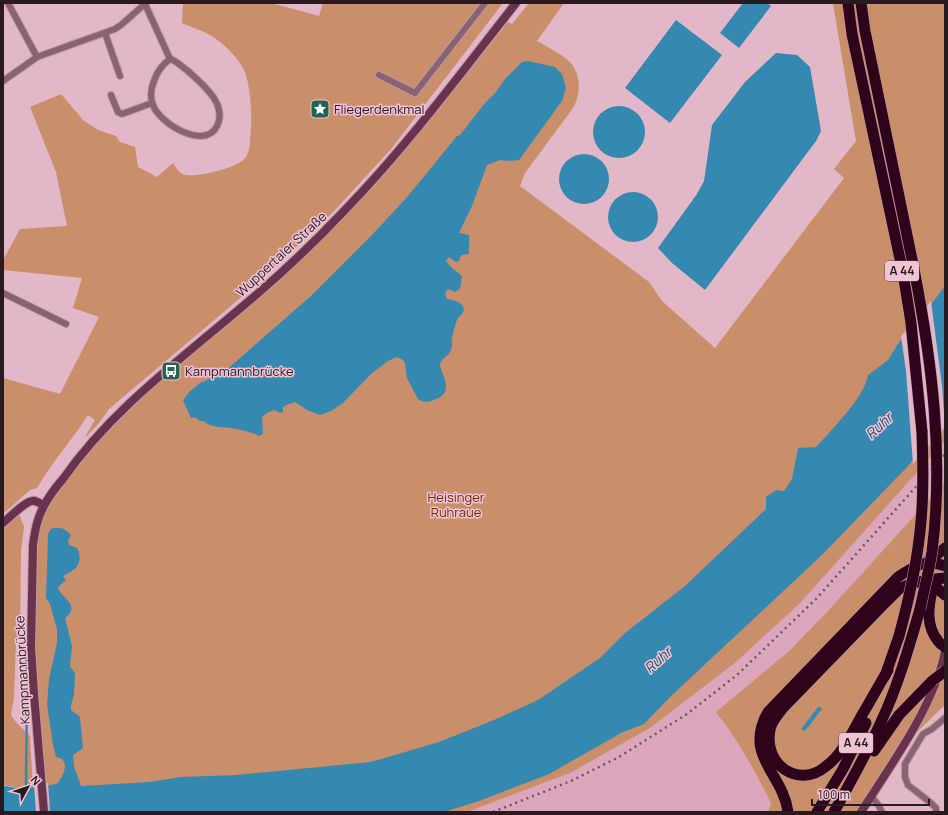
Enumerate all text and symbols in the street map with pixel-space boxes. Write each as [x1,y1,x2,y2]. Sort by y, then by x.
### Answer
place icon: Fliegerdenkmal [309,98,331,120]
place label: Fliegerdenkmal [334,100,425,118]
street label: Wuppertaler Straße [232,207,330,301]
road number: A 44 [885,261,919,281]
bus stop icon: Kampmannbrücke [160,360,182,382]
place label: Kampmannbrücke [185,362,294,380]
water label: Ruhr [861,407,898,443]
park label: Heisinger Ruhraue [427,488,485,521]
street label: Kampmannbrücke [10,615,34,725]
water label: Ruhr [640,641,677,677]
road number: A 44 [839,733,873,753]
north arrow [8,767,48,807]
text: N [28,772,44,788]
scale bar [812,781,929,807]
text: 100 m [818,786,850,803]

